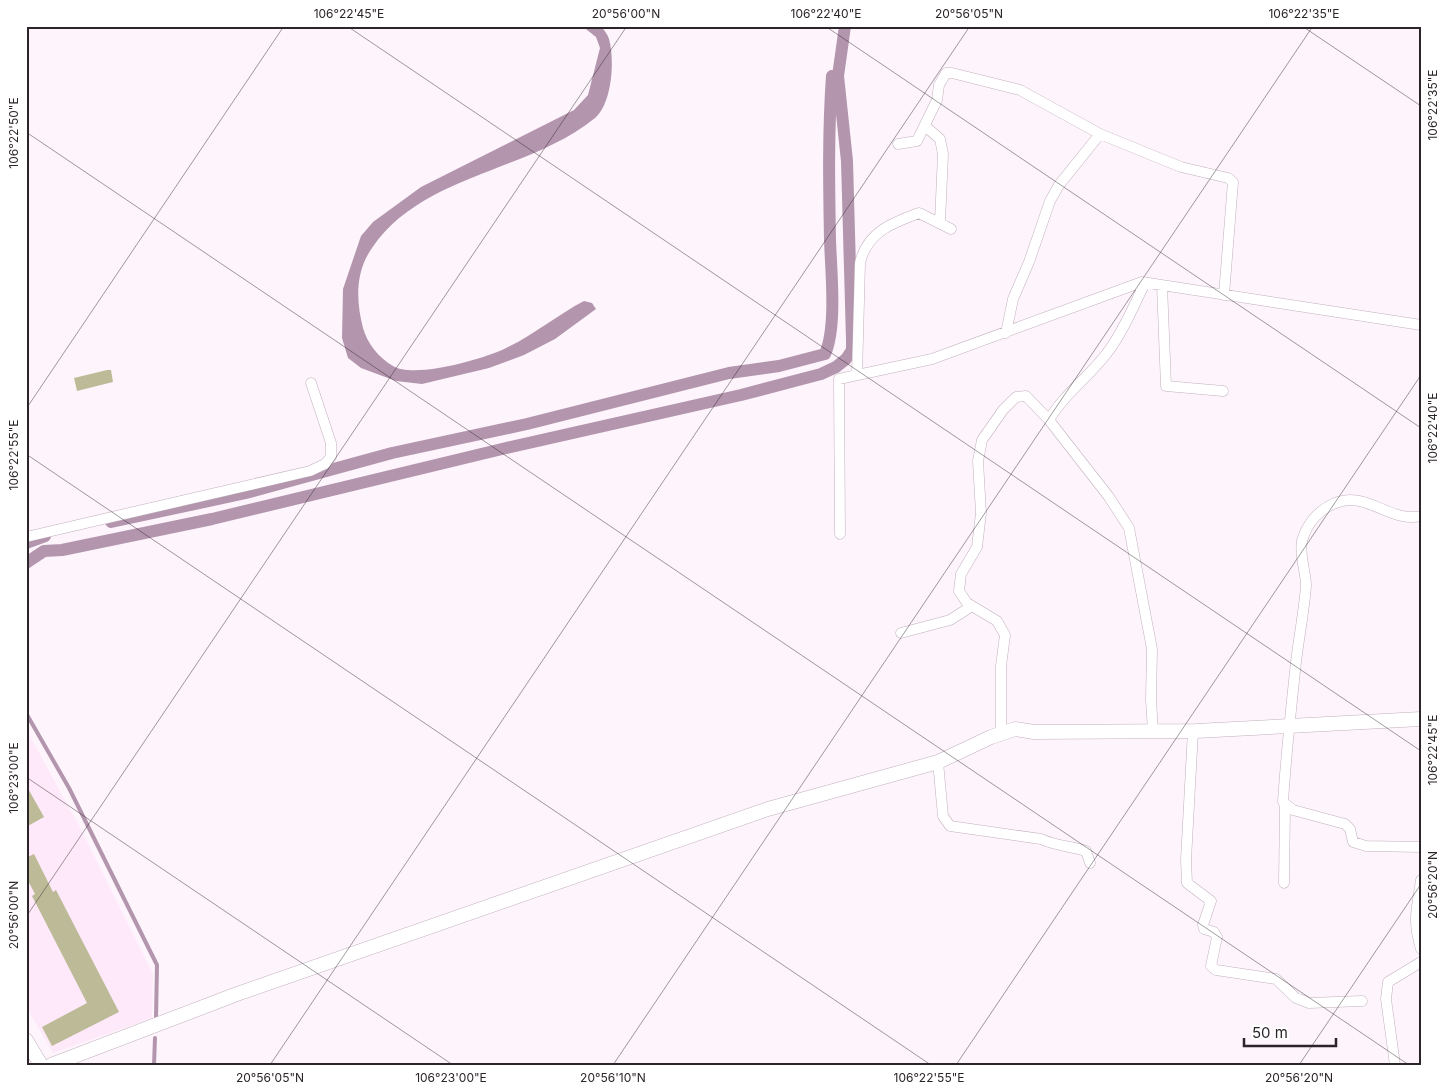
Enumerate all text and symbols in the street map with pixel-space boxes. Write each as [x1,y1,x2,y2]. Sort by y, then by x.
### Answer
text: 106°22'45"E [314,6,384,21]
text: 20°56'00"N [592,6,660,21]
text: 106°22'40"E [791,6,861,21]
text: 20°56'05"N [935,6,1003,21]
text: 106°22'35"E [1268,6,1340,21]
text: 106°22'35"E [1425,69,1440,141]
text: 106°22'50"E [6,97,21,169]
text: 106°22'40"E [1425,393,1440,463]
text: 106°22'55"E [6,420,21,491]
text: 106°22'45"E [1425,715,1440,785]
text: 106°23'00"E [6,742,21,814]
text: 20°56'20"N [1425,851,1440,919]
text: 20°56'00"N [6,881,21,949]
scale bar [1244,1016,1337,1048]
text: 50 m [1252,1023,1288,1042]
text: 20°56'05"N [236,1070,304,1085]
text: 106°23'00"E [415,1070,487,1085]
text: 20°56'10"N [580,1070,646,1085]
text: 106°22'55"E [894,1070,965,1085]
text: 20°56'20"N [1265,1070,1333,1085]

